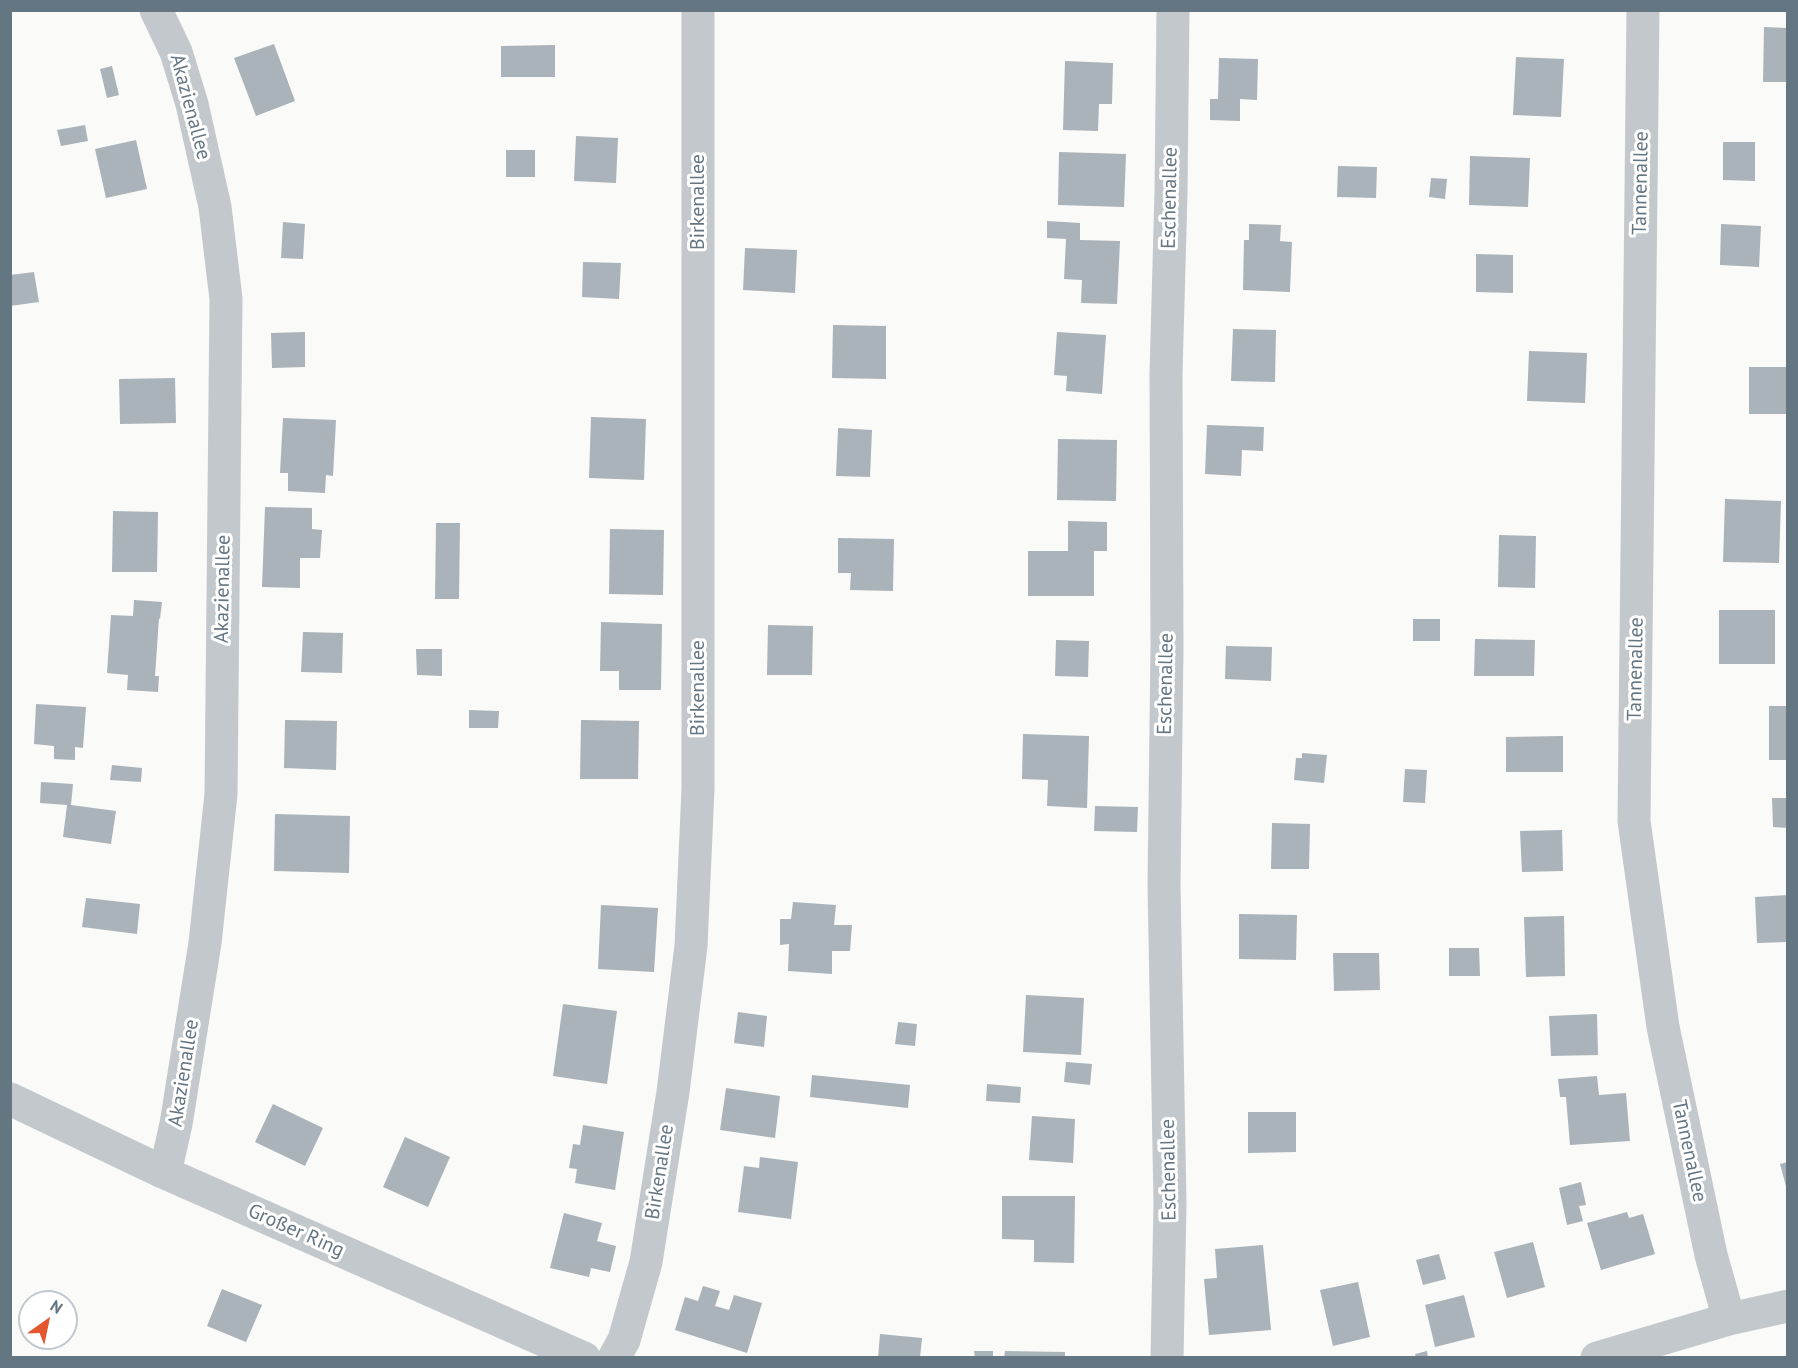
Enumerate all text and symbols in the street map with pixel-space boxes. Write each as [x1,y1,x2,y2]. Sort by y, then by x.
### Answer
street label: Akazienallee [164,52,216,162]
street label: Tannenallee [1628,131,1654,235]
street label: Eschenallee [1157,147,1183,249]
street label: Birkenallee [686,154,710,250]
street label: Akazienallee [210,535,236,643]
street label: Tannenallee [1623,617,1649,721]
street label: Eschenallee [1153,633,1179,735]
street label: Birkenallee [686,640,710,736]
street label: Akazienallee [164,1018,204,1128]
street label: Tannenallee [1666,1098,1712,1204]
street label: Eschenallee [1156,1119,1182,1221]
street label: Birkenallee [641,1123,679,1221]
street label: Großer Ring [244,1199,348,1263]
north arrow [18,1290,78,1350]
text: N [47,1295,67,1318]

